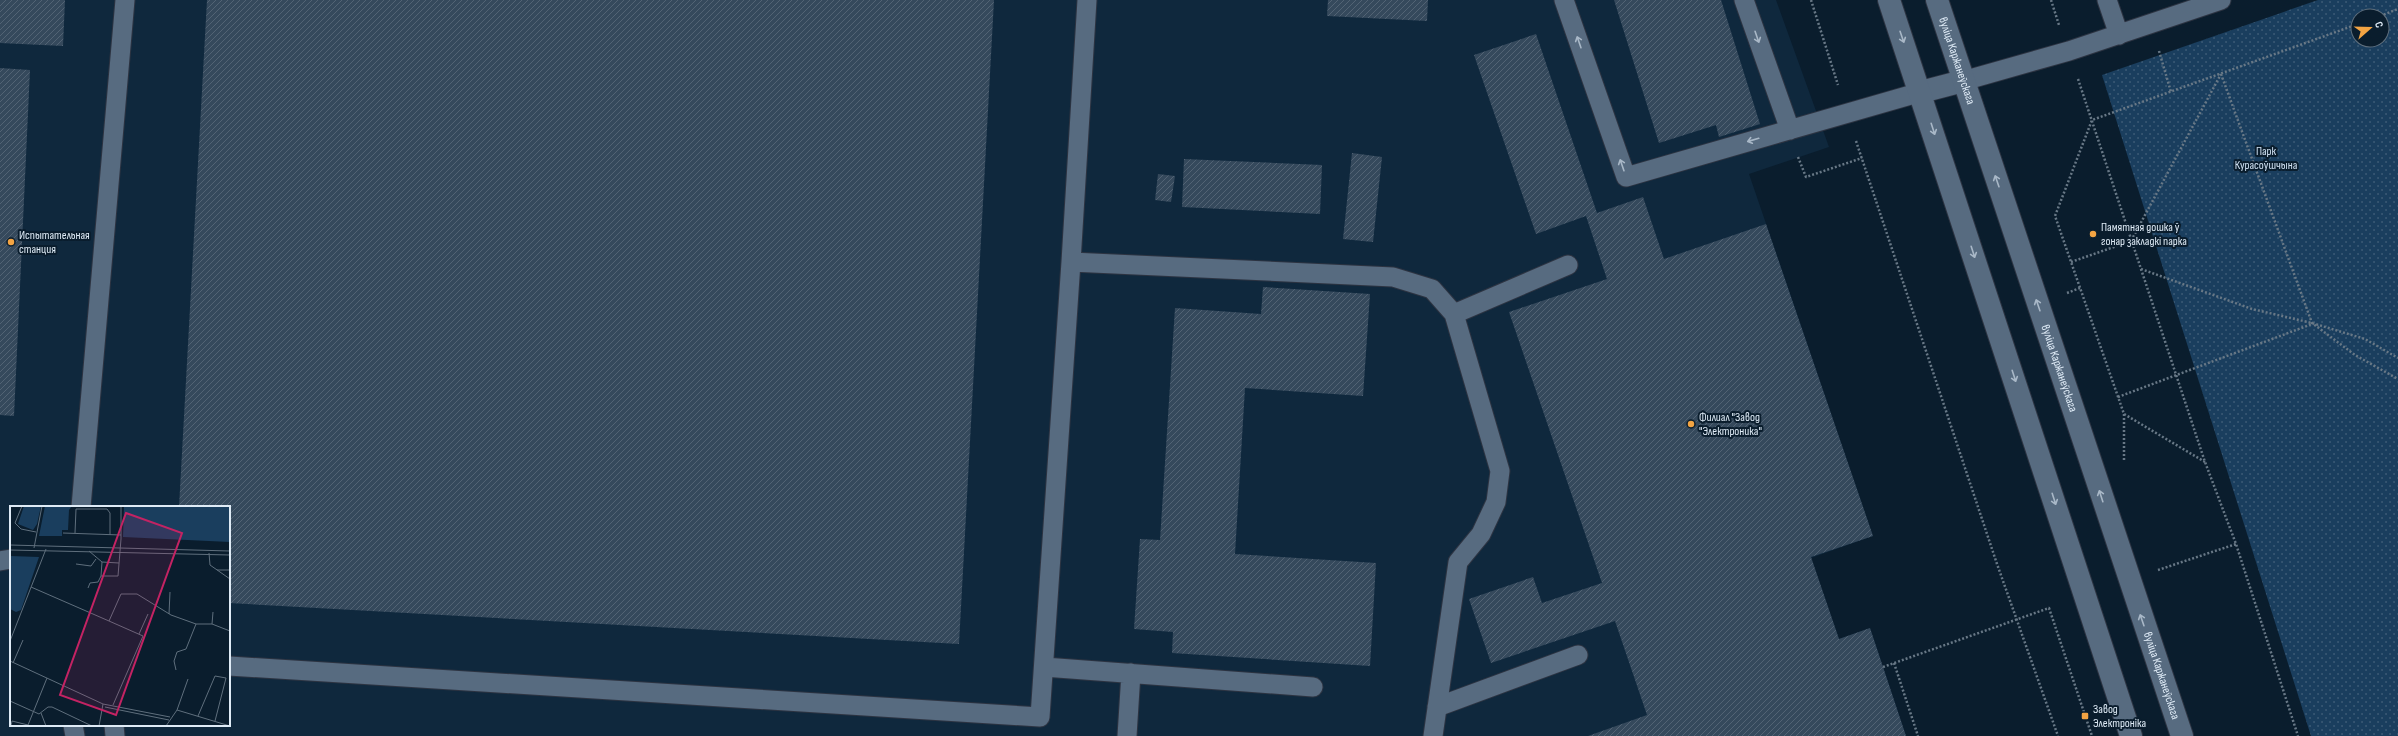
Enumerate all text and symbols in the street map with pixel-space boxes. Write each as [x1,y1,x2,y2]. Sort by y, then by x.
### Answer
north arrow [2350,8,2390,48]
street label: вуліца Каржанеўскага [1936,15,1979,107]
text: С [2372,20,2386,30]
one-way arrow [1754,30,1762,42]
one-way arrow [1899,30,1906,43]
one-way arrow [1575,36,1582,49]
one-way arrow [1930,122,1937,135]
one-way arrow [1746,137,1759,145]
park label: Парк Курасоўшчына [2235,144,2298,173]
one-way arrow [1618,159,1625,172]
one-way arrow [1993,175,2000,188]
place label: Памятная дошка ў гонар закладкі парка [2101,220,2187,249]
place label: Испытательная станция [19,228,90,257]
marker: Памятная дошка ў гонар закладкі парка [2088,229,2098,239]
marker: Испытательная станция [6,237,16,247]
one-way arrow [1970,246,1978,258]
one-way arrow [2034,298,2041,311]
street label: вуліца Каржанеўскага [2038,323,2081,414]
one-way arrow [2011,369,2018,382]
place label: Филиал "Завод "Электроника" [1699,410,1762,439]
marker: Филиал "Завод "Электроника" [1686,419,1696,429]
one-way arrow [2097,490,2104,503]
one-way arrow [2051,493,2059,505]
inset map [10,506,230,726]
one-way arrow [2137,614,2145,626]
street label: вуліца Каржанеўскага [2140,630,2184,722]
place label: Завод Электроніка [2093,702,2147,731]
marker: Завод Электроніка [2080,711,2090,721]

